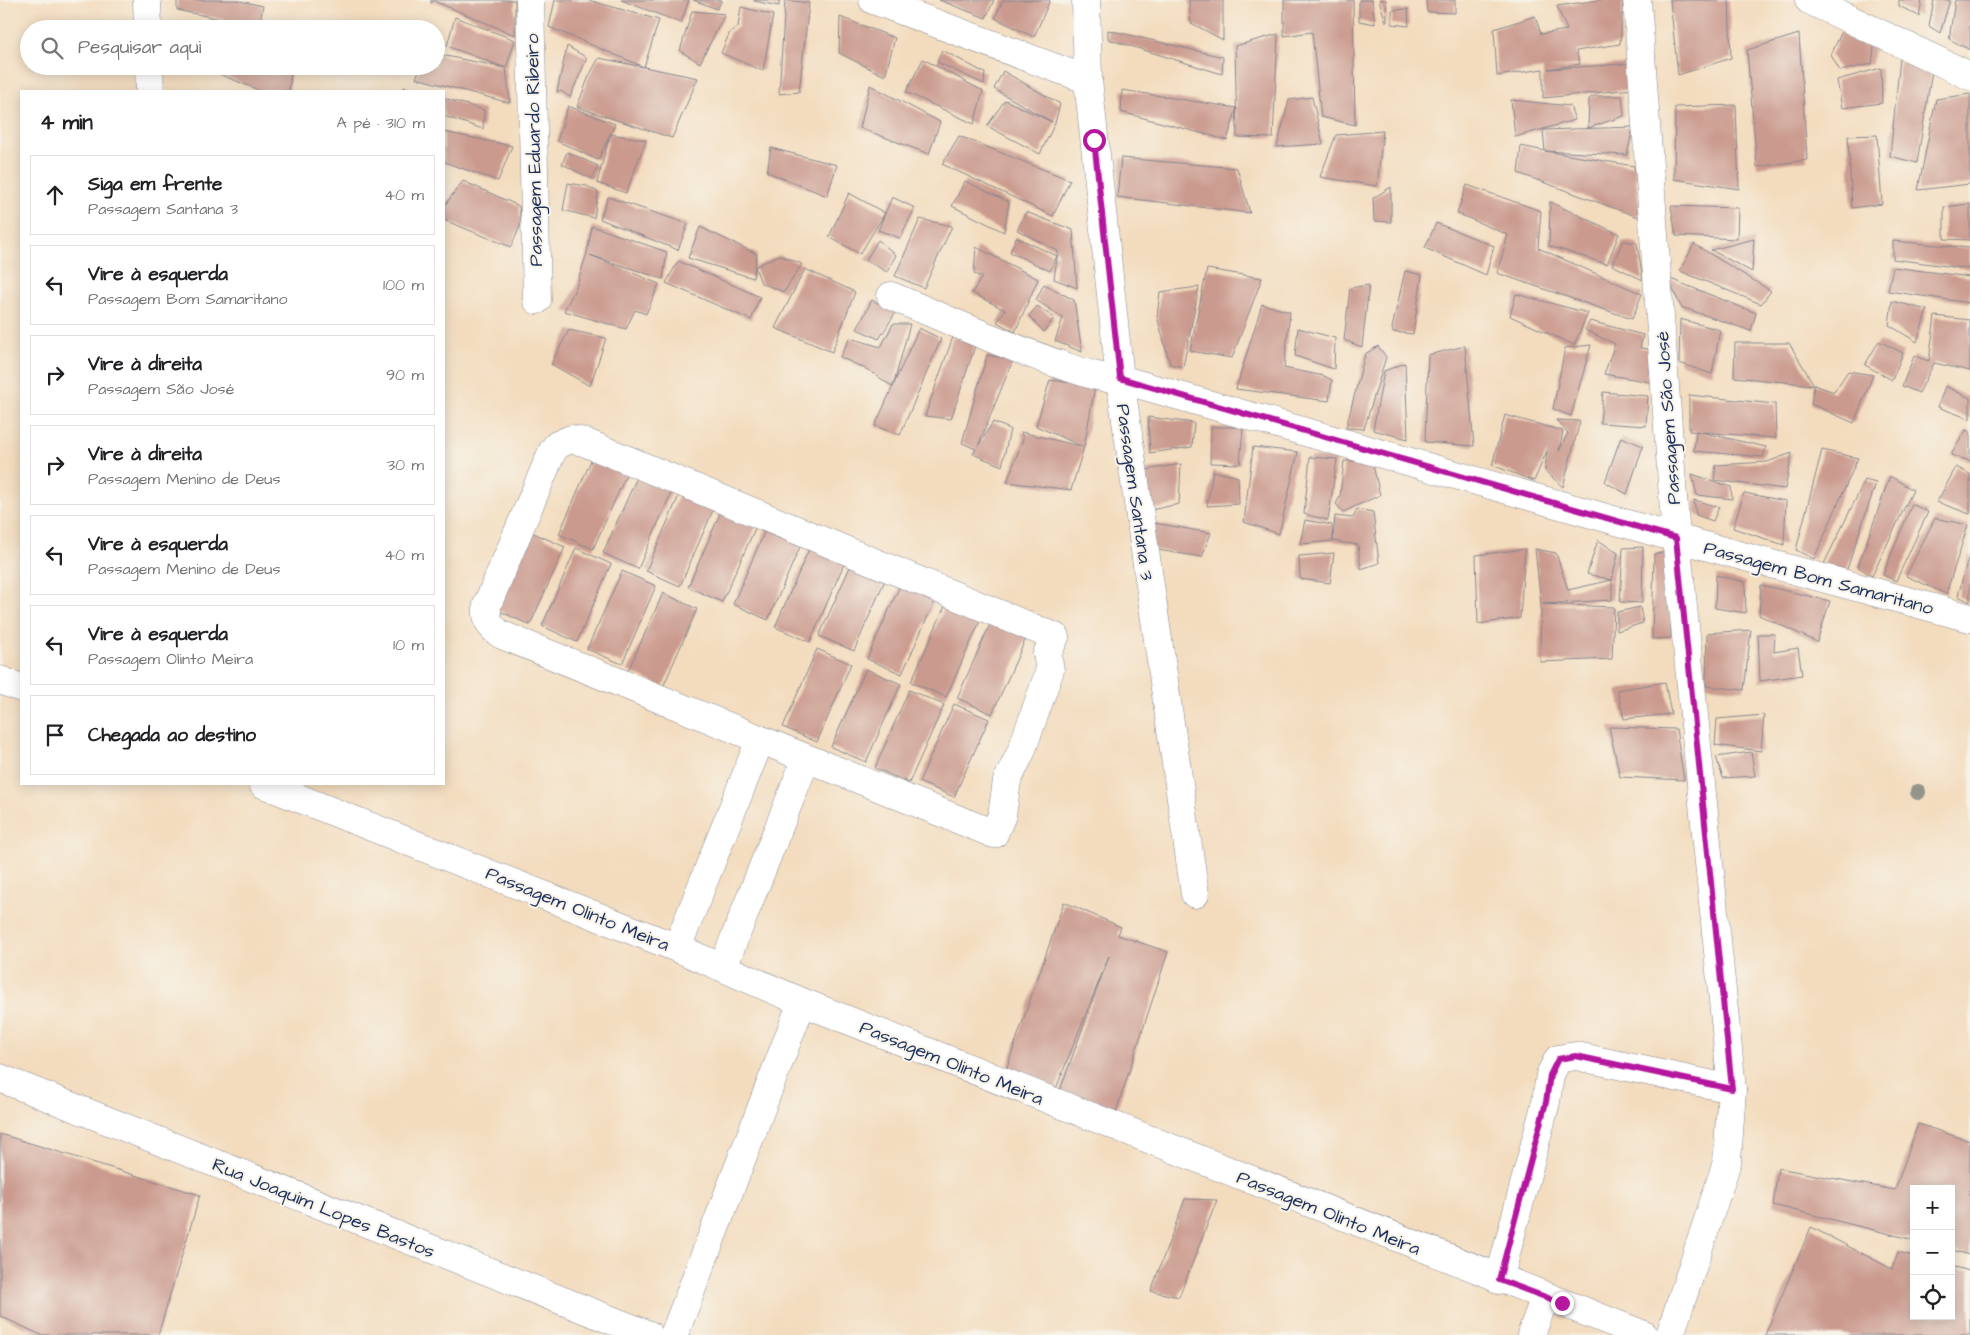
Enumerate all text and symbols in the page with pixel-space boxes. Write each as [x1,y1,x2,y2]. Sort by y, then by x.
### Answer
search box [20,20,445,75]
street label: Passagem Eduardo Ribeiro [519,33,551,267]
icon: search [38,34,66,62]
text: Pesquisar aqui [78,34,201,61]
text: 4 min [40,108,93,137]
text: A pé · 310 m [337,112,425,134]
route start [1083,129,1106,152]
text: Siga em frente [88,171,222,198]
icon: ahead [41,181,69,209]
text: 40 m [384,184,424,206]
text: Passagem Santana 3 [88,198,238,220]
text: Vire à esquerda [88,261,228,288]
icon: left [41,271,69,299]
text: 100 m [383,274,424,296]
text: Passagem Bom Samaritano [88,288,287,310]
street label: Passagem São José [1649,330,1689,505]
text: Vire à direita [88,351,202,378]
icon: right [41,361,69,389]
text: 90 m [386,364,424,386]
text: Passagem São José [88,378,234,400]
street label: Passagem Santana 3 [1108,402,1160,583]
text: Vire à direita [88,441,202,468]
icon: right [41,451,69,479]
text: 30 m [387,454,424,476]
text: Passagem Menino de Deus [88,468,280,490]
text: Vire à esquerda [88,531,228,558]
street label: Passagem Bom Samaritano [1700,535,1937,623]
icon: left [41,541,69,569]
text: 40 m [384,544,424,566]
text: Passagem Menino de Deus [88,558,280,580]
text: Vire à esquerda [88,621,228,648]
icon: left [41,631,69,659]
text: 10 m [393,634,424,656]
text: Passagem Olinto Meira [88,648,253,670]
icon: arrive [41,721,69,749]
text: Chegada ao destino [88,722,256,749]
street label: Passagem Olinto Meira [481,860,674,960]
street label: Passagem Olinto Meira [855,1014,1048,1114]
street label: Rua Joaquim Lopes Bastos [208,1151,439,1265]
street label: Passagem Olinto Meira [1232,1164,1425,1264]
map controls [1910,1185,1955,1320]
button: + [1910,1185,1955,1230]
button: − [1910,1230,1955,1275]
button: locate [1910,1275,1955,1320]
route end [1551,1292,1574,1315]

